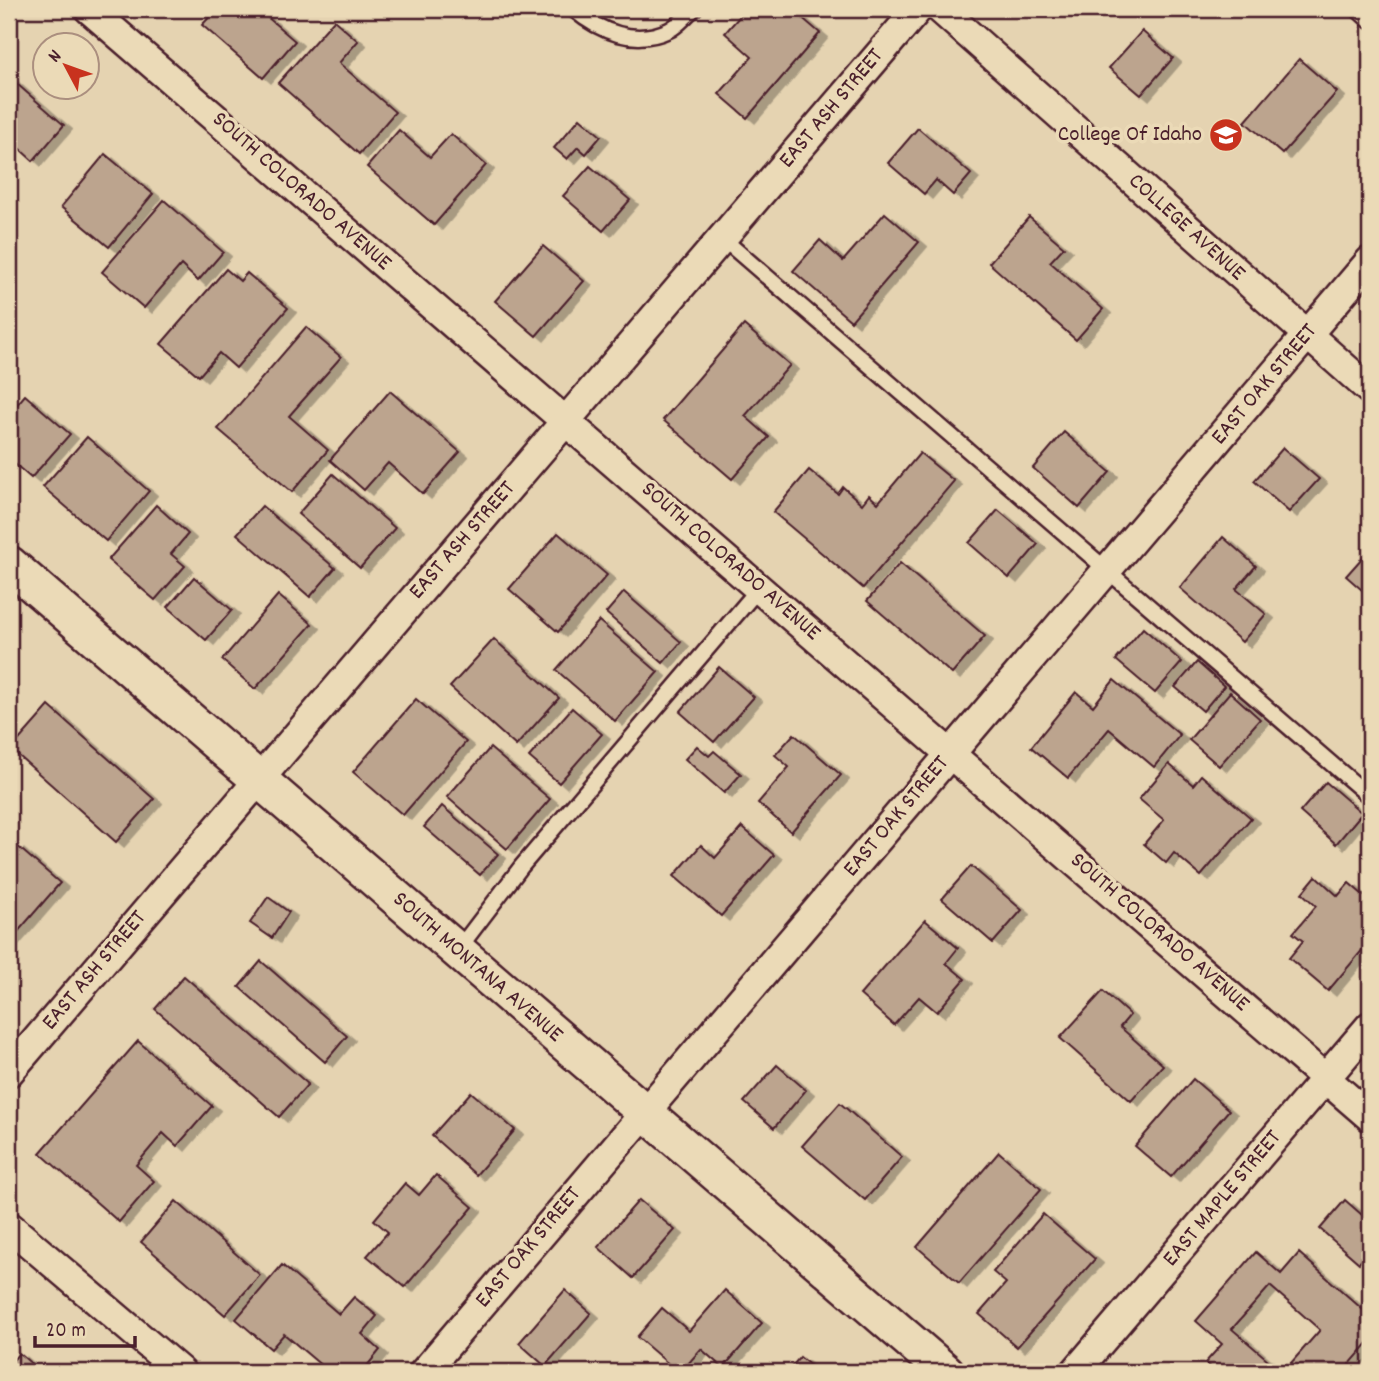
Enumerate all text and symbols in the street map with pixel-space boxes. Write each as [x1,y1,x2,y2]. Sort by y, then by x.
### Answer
north arrow [32,32,102,102]
street label: EAST ASH STREET [772,42,892,176]
text: N [43,45,69,70]
street label: SOUTH COLORADO AVENUE [204,104,399,280]
school or university icon: College Of Idaho [1207,116,1245,154]
place label: College Of Idaho [1058,119,1202,152]
street label: COLLEGE AVENUE [1120,166,1252,290]
street label: EAST OAK STREET [1204,317,1326,453]
street label: EAST ASH STREET [402,474,524,608]
street label: SOUTH COLORADO AVENUE [633,474,828,650]
street label: EAST OAK STREET [836,749,958,885]
street label: SOUTH COLORADO AVENUE [1062,845,1257,1021]
street label: SOUTH MONTANA AVENUE [384,884,570,1052]
street label: EAST ASH STREET [35,904,155,1038]
street label: EAST MAPLE STREET [1156,1123,1290,1275]
street label: EAST OAK STREET [468,1180,590,1316]
scale bar [35,1304,135,1348]
text: 20 m [46,1317,86,1347]

